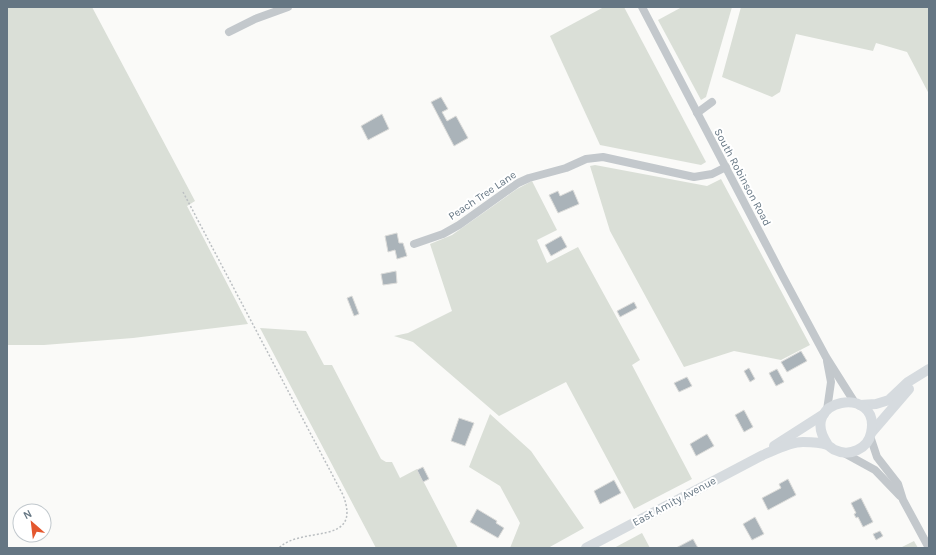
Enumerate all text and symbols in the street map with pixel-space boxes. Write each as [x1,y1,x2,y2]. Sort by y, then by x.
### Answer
street label: South Robinson Road [711,126,774,228]
street label: Peach Tree Lane [446,168,519,223]
street label: East Amity Avenue [630,474,719,529]
north arrow [12,503,52,543]
text: N [21,507,34,522]

